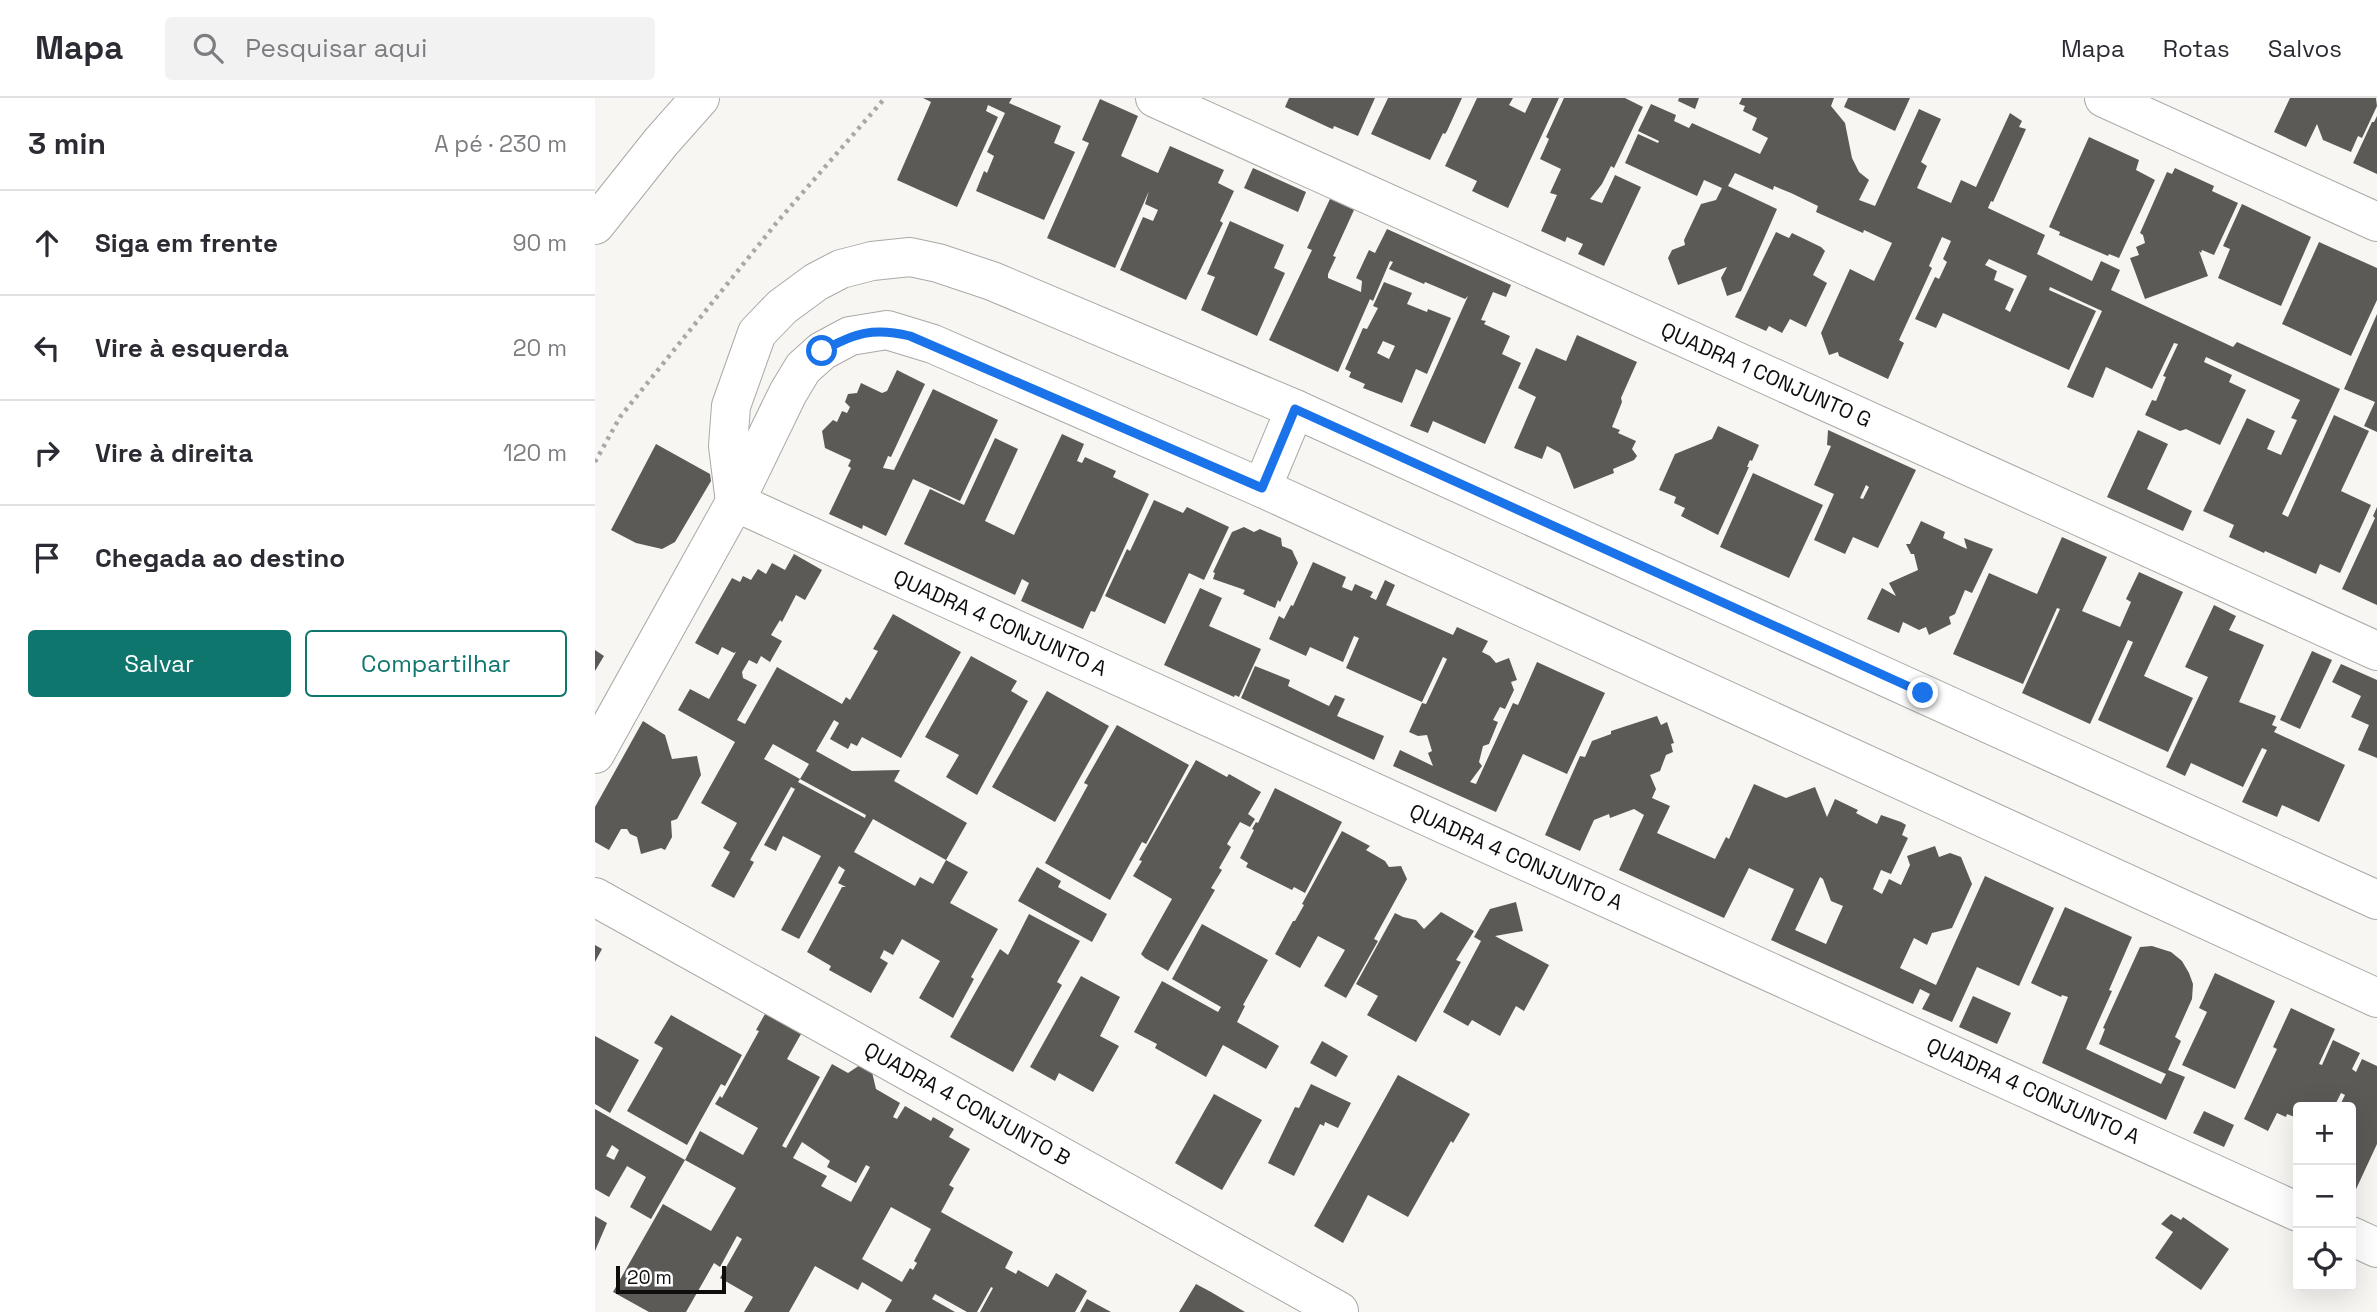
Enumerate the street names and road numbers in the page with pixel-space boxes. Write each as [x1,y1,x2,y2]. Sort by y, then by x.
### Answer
street label: QUADRA 1 CONJUNTO G [1657,316,1876,433]
street label: QUADRA 4 CONJUNTO A [889,563,1111,682]
street label: QUADRA 4 CONJUNTO A [1405,797,1627,916]
street label: QUADRA 4 CONJUNTO A [1922,1031,2144,1150]
street label: QUADRA 4 CONJUNTO B [859,1036,1075,1172]

